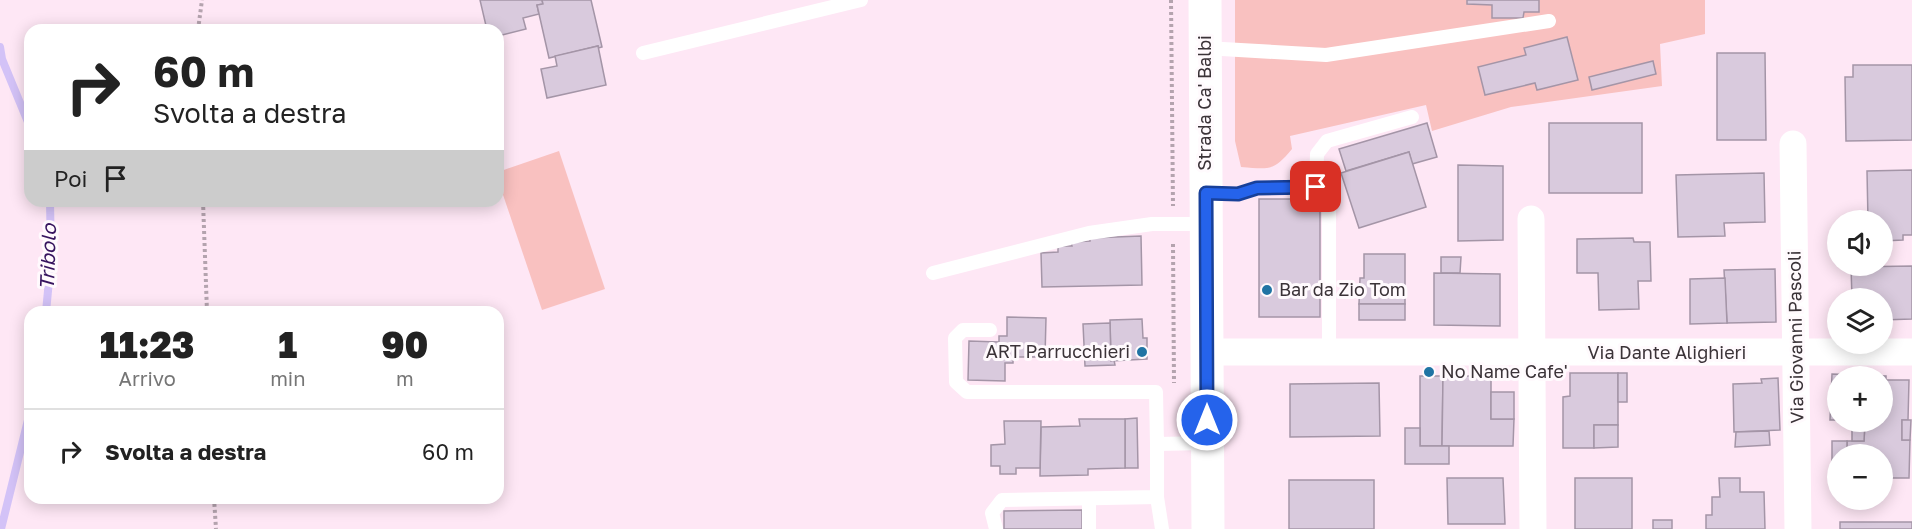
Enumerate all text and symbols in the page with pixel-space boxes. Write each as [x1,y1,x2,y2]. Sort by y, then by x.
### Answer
street label: Strada Ca' Balbi [1193,35,1215,171]
text: 60 m [153,46,254,96]
icon: right [54,48,132,126]
text: Svolta a destra [153,97,347,129]
pin [1290,161,1341,212]
icon: arrive [99,162,132,195]
text: Poi [54,165,87,192]
icon: arrive [1299,170,1332,203]
map controls [1827,210,1893,510]
button: sound [1827,210,1893,276]
water label: Tribolo [34,222,60,290]
street label: Via Giovanni Pascoli [1782,250,1808,424]
place label: Bar da Zio Tom [1279,278,1406,300]
marker: Bar da Zio Tom [1260,283,1274,297]
button: layers [1827,288,1893,354]
text: 11:23 [100,323,195,366]
text: 1 [278,323,297,366]
text: 90 [381,323,428,366]
place label: ART Parrucchieri [986,340,1130,362]
street label: Via Dante Alighieri [1588,341,1746,363]
marker: ART Parrucchieri [1135,345,1149,359]
place label: No Name Cafe' [1441,360,1568,382]
marker: No Name Cafe' [1422,365,1436,379]
text: Arrivo [118,366,176,390]
text: min [270,366,306,390]
text: m [396,366,414,390]
button: + [1827,366,1893,432]
position arrow [1175,388,1239,452]
icon: right [54,435,87,468]
text: Svolta a destra [105,438,266,465]
text: 60 m [422,438,474,465]
button: − [1827,444,1893,510]

